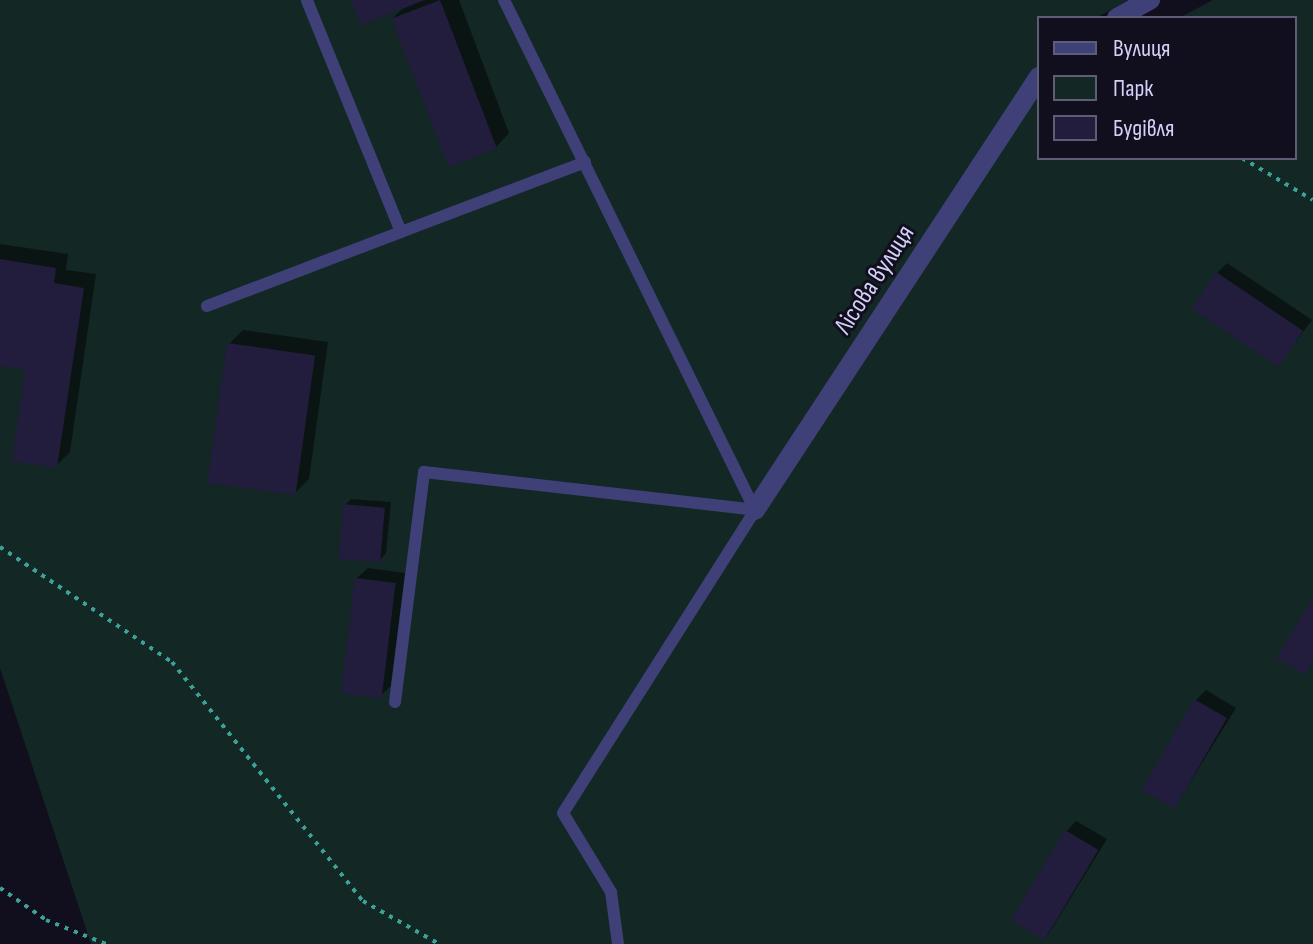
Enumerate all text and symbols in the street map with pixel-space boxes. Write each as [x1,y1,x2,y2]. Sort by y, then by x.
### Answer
legend [1037,16,1297,160]
text: Вулиця [1113,34,1171,63]
text: Парк [1113,74,1153,103]
text: Будівля [1113,114,1174,143]
street label: Лісова вулиця [828,220,922,340]

